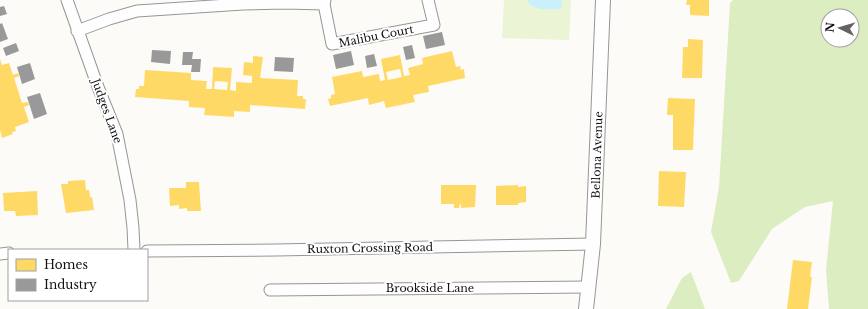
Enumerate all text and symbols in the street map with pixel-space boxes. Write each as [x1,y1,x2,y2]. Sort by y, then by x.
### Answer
north arrow [820,8,860,48]
text: N [823,21,838,33]
street label: Malibu Court [337,22,415,50]
street label: Judges Lane [88,75,125,145]
street label: Bellona Avenue [588,111,606,199]
street label: Ruxton Crossing Road [307,240,434,256]
legend [8,249,148,301]
text: Homes [44,257,88,272]
text: Industry [44,277,97,292]
street label: Brookside Lane [386,281,474,295]

